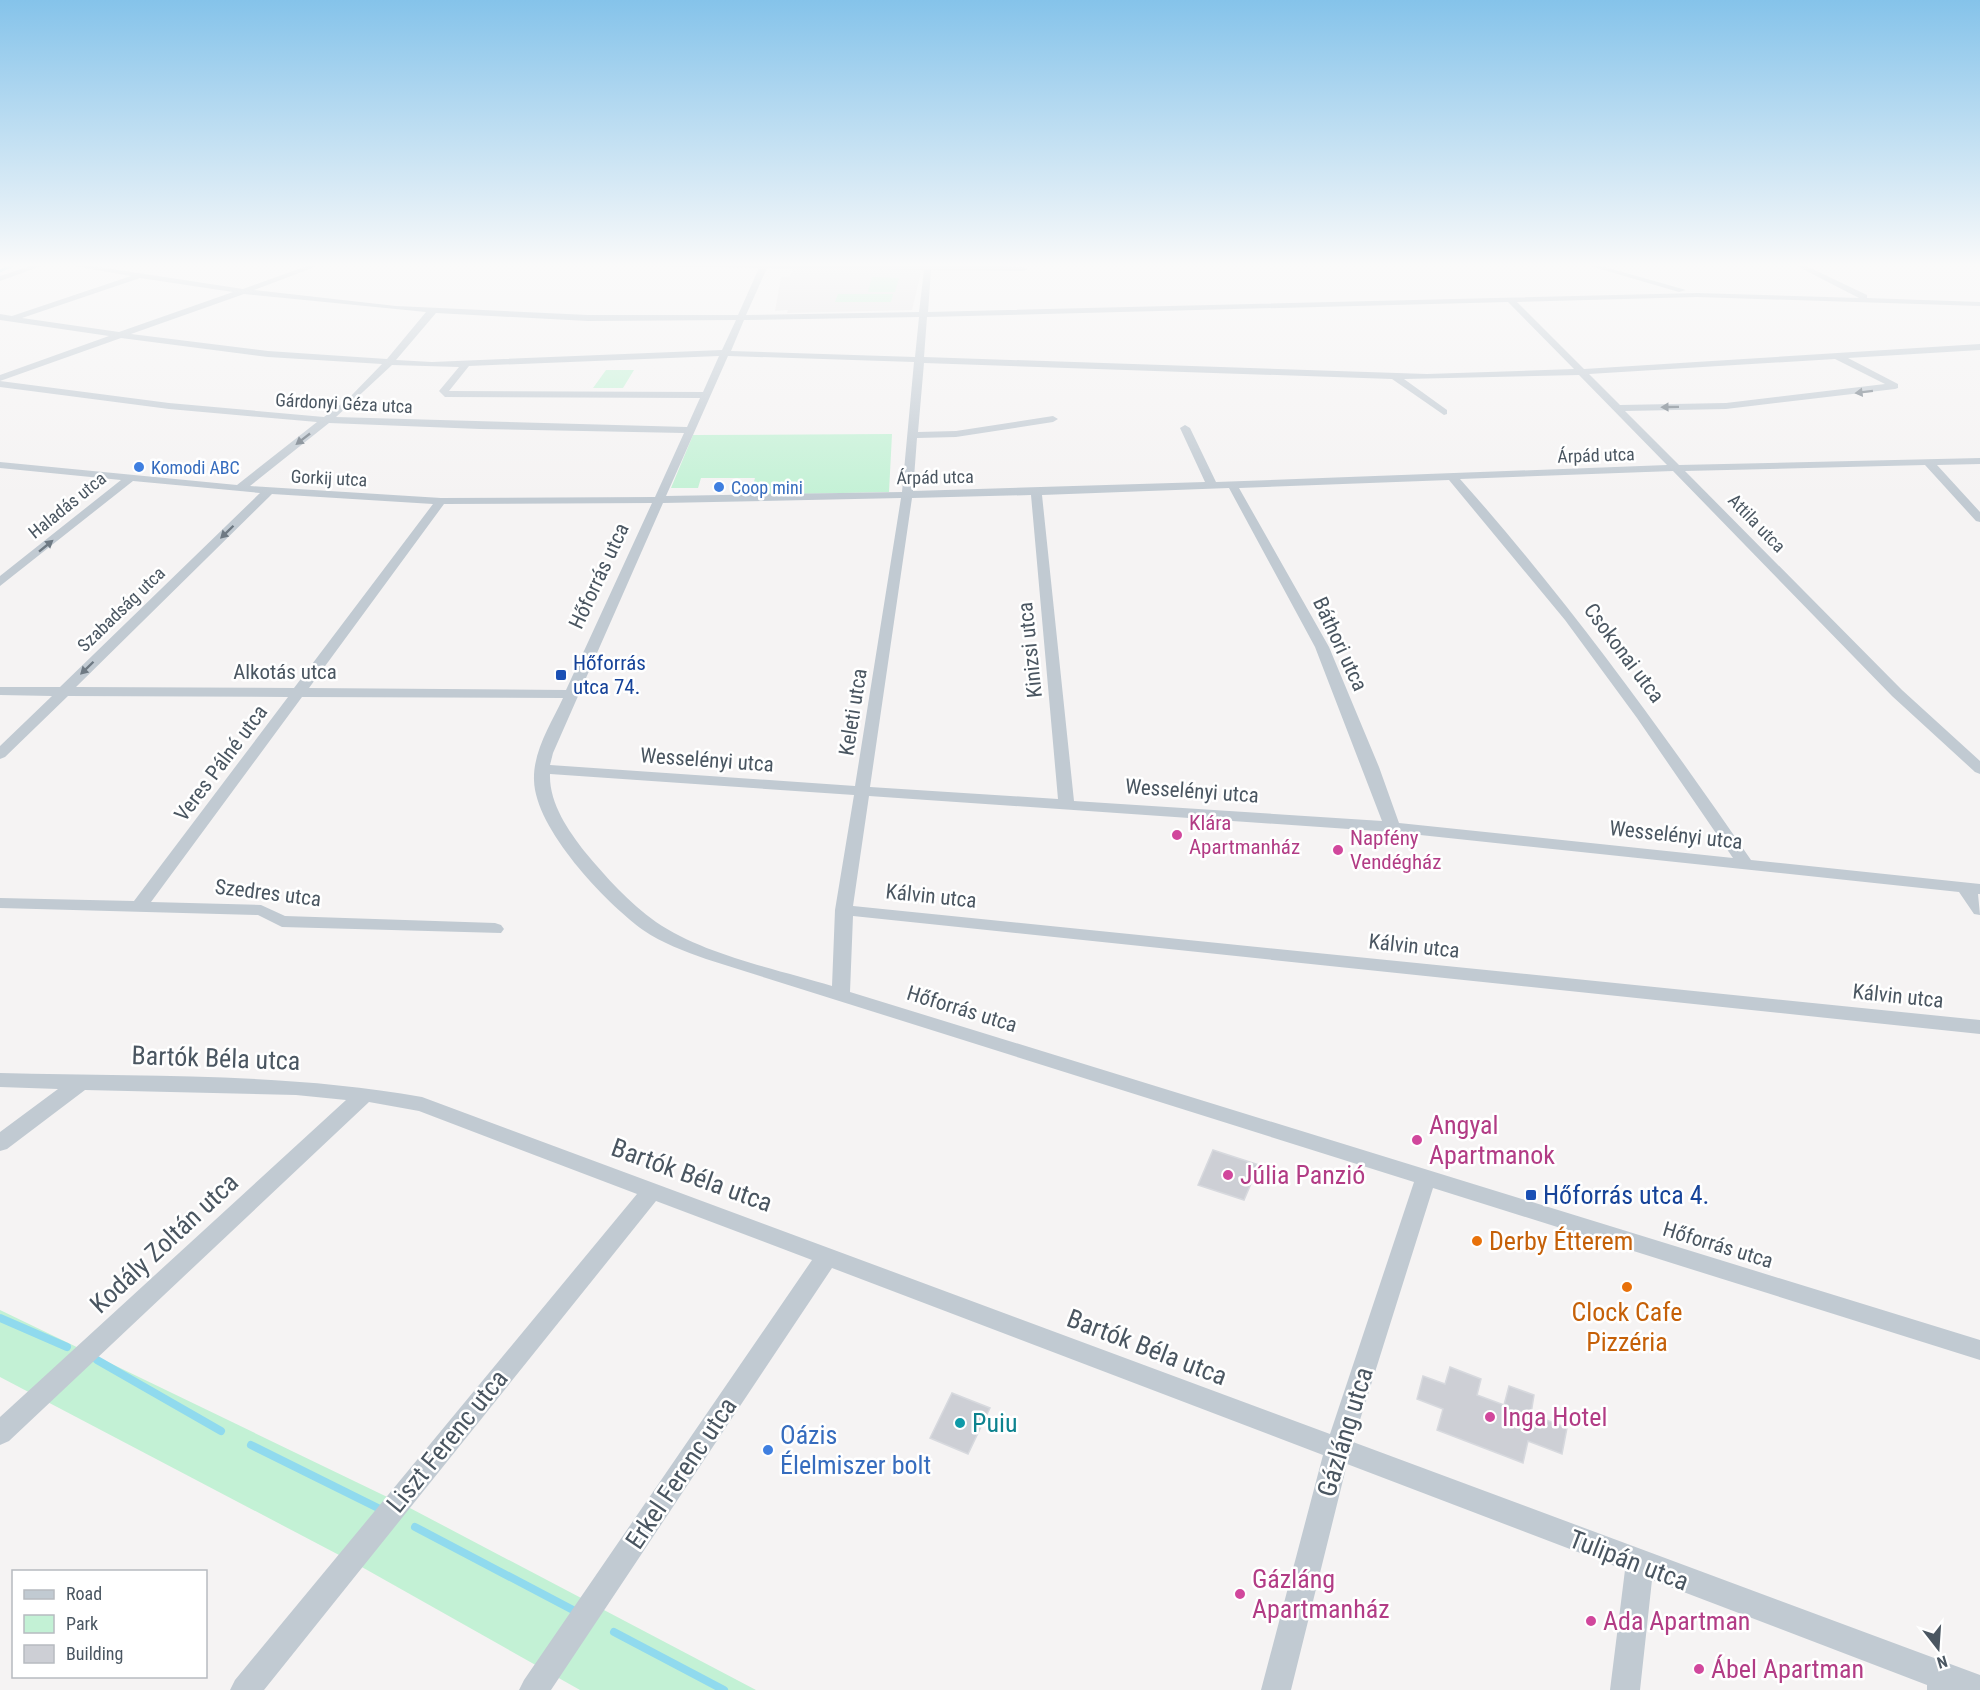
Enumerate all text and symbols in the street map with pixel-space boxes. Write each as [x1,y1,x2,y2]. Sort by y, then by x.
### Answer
one-way arrow [1854,387,1873,397]
street label: Gárdonyi Géza utca [275,389,413,417]
one-way arrow [1660,402,1679,412]
one-way arrow [296,433,311,445]
street label: Árpád utca [1557,443,1635,467]
place label: Komodi ABC [151,457,240,478]
marker: Komodi ABC [132,460,146,474]
street label: Gorkij utca [290,466,368,490]
street label: Árpád utca [896,466,974,488]
street label: Haladás utca [24,467,110,543]
place label: Coop mini [731,477,803,498]
marker: Coop mini [712,480,726,494]
street label: Attila utca [1724,489,1790,557]
street label: Hőforrás utca [564,519,634,633]
one-way arrow [220,524,234,538]
one-way arrow [38,540,53,552]
street label: Szabadság utca [73,562,169,656]
street label: Báthori utca [1308,593,1372,695]
street label: Csokonai utca [1579,599,1669,707]
street label: Kinizsi utca [1013,601,1047,699]
place label: Hőforrás utca 74. [573,651,646,699]
one-way arrow [81,660,95,674]
street label: Alkotás utca [233,660,337,684]
street label: Keleti utca [834,667,872,757]
marker: Hőforrás utca 74. [554,668,568,682]
street label: Veres Pálné utca [170,700,272,826]
street label: Wesselényi utca [639,743,775,777]
street label: Wesselényi utca [1124,774,1260,808]
place label: Klára Apartmanház [1189,811,1300,859]
street label: Wesselényi utca [1608,816,1744,854]
place label: Napfény Vendégház [1350,826,1441,874]
marker: Klára Apartmanház [1170,828,1184,842]
marker: Napfény Vendégház [1331,843,1345,857]
street label: Szedres utca [214,875,322,911]
street label: Kálvin utca [884,879,978,913]
street label: Kálvin utca [1367,929,1461,963]
street label: Kálvin utca [1851,979,1945,1013]
street label: Hőforrás utca [904,981,1020,1037]
street label: Bartók Béla utca [131,1040,301,1076]
place label: Angyal Apartmanok [1429,1110,1555,1170]
street label: Bartók Béla utca [608,1132,776,1218]
marker: Angyal Apartmanok [1410,1133,1424,1147]
place label: Júlia Panzió [1240,1160,1365,1190]
street label: Kodály Zoltán utca [84,1167,244,1319]
marker: Júlia Panzió [1221,1168,1235,1182]
place label: Hőforrás utca 4. [1543,1180,1709,1210]
marker: Hőforrás utca 4. [1524,1188,1538,1202]
street label: Hőforrás utca [1660,1217,1776,1273]
place label: Derby Étterem [1489,1226,1633,1256]
marker: Derby Étterem [1470,1234,1484,1248]
marker: Clock Cafe Pizzéria [1620,1280,1634,1294]
place label: Clock Cafe Pizzéria [1572,1297,1682,1357]
street label: Bartók Béla utca [1063,1303,1231,1391]
street label: Liszt Ferenc utca [380,1364,514,1518]
street label: Gázláng utca [1311,1364,1379,1500]
street label: Erkel Ferenc utca [619,1392,743,1554]
place label: Inga Hotel [1502,1402,1607,1432]
place label: Puiu [972,1408,1018,1438]
marker: Inga Hotel [1483,1410,1497,1424]
marker: Puiu [953,1416,967,1430]
place label: Oázis Élelmiszer bolt [780,1420,931,1480]
marker: Oázis Élelmiszer bolt [761,1443,775,1457]
street label: Tulipán utca [1565,1524,1693,1596]
place label: Gázláng Apartmanház [1252,1564,1390,1624]
legend [12,1570,207,1678]
text: Road [66,1583,102,1604]
marker: Gázláng Apartmanház [1233,1587,1247,1601]
place label: Ada Apartman [1603,1606,1750,1636]
text: Park [66,1613,98,1634]
marker: Ada Apartman [1584,1614,1598,1628]
north arrow [1908,1618,1968,1678]
text: Building [66,1643,123,1664]
text: N [1935,1651,1950,1672]
place label: Ábel Apartman [1711,1654,1864,1684]
marker: Ábel Apartman [1692,1662,1706,1676]

